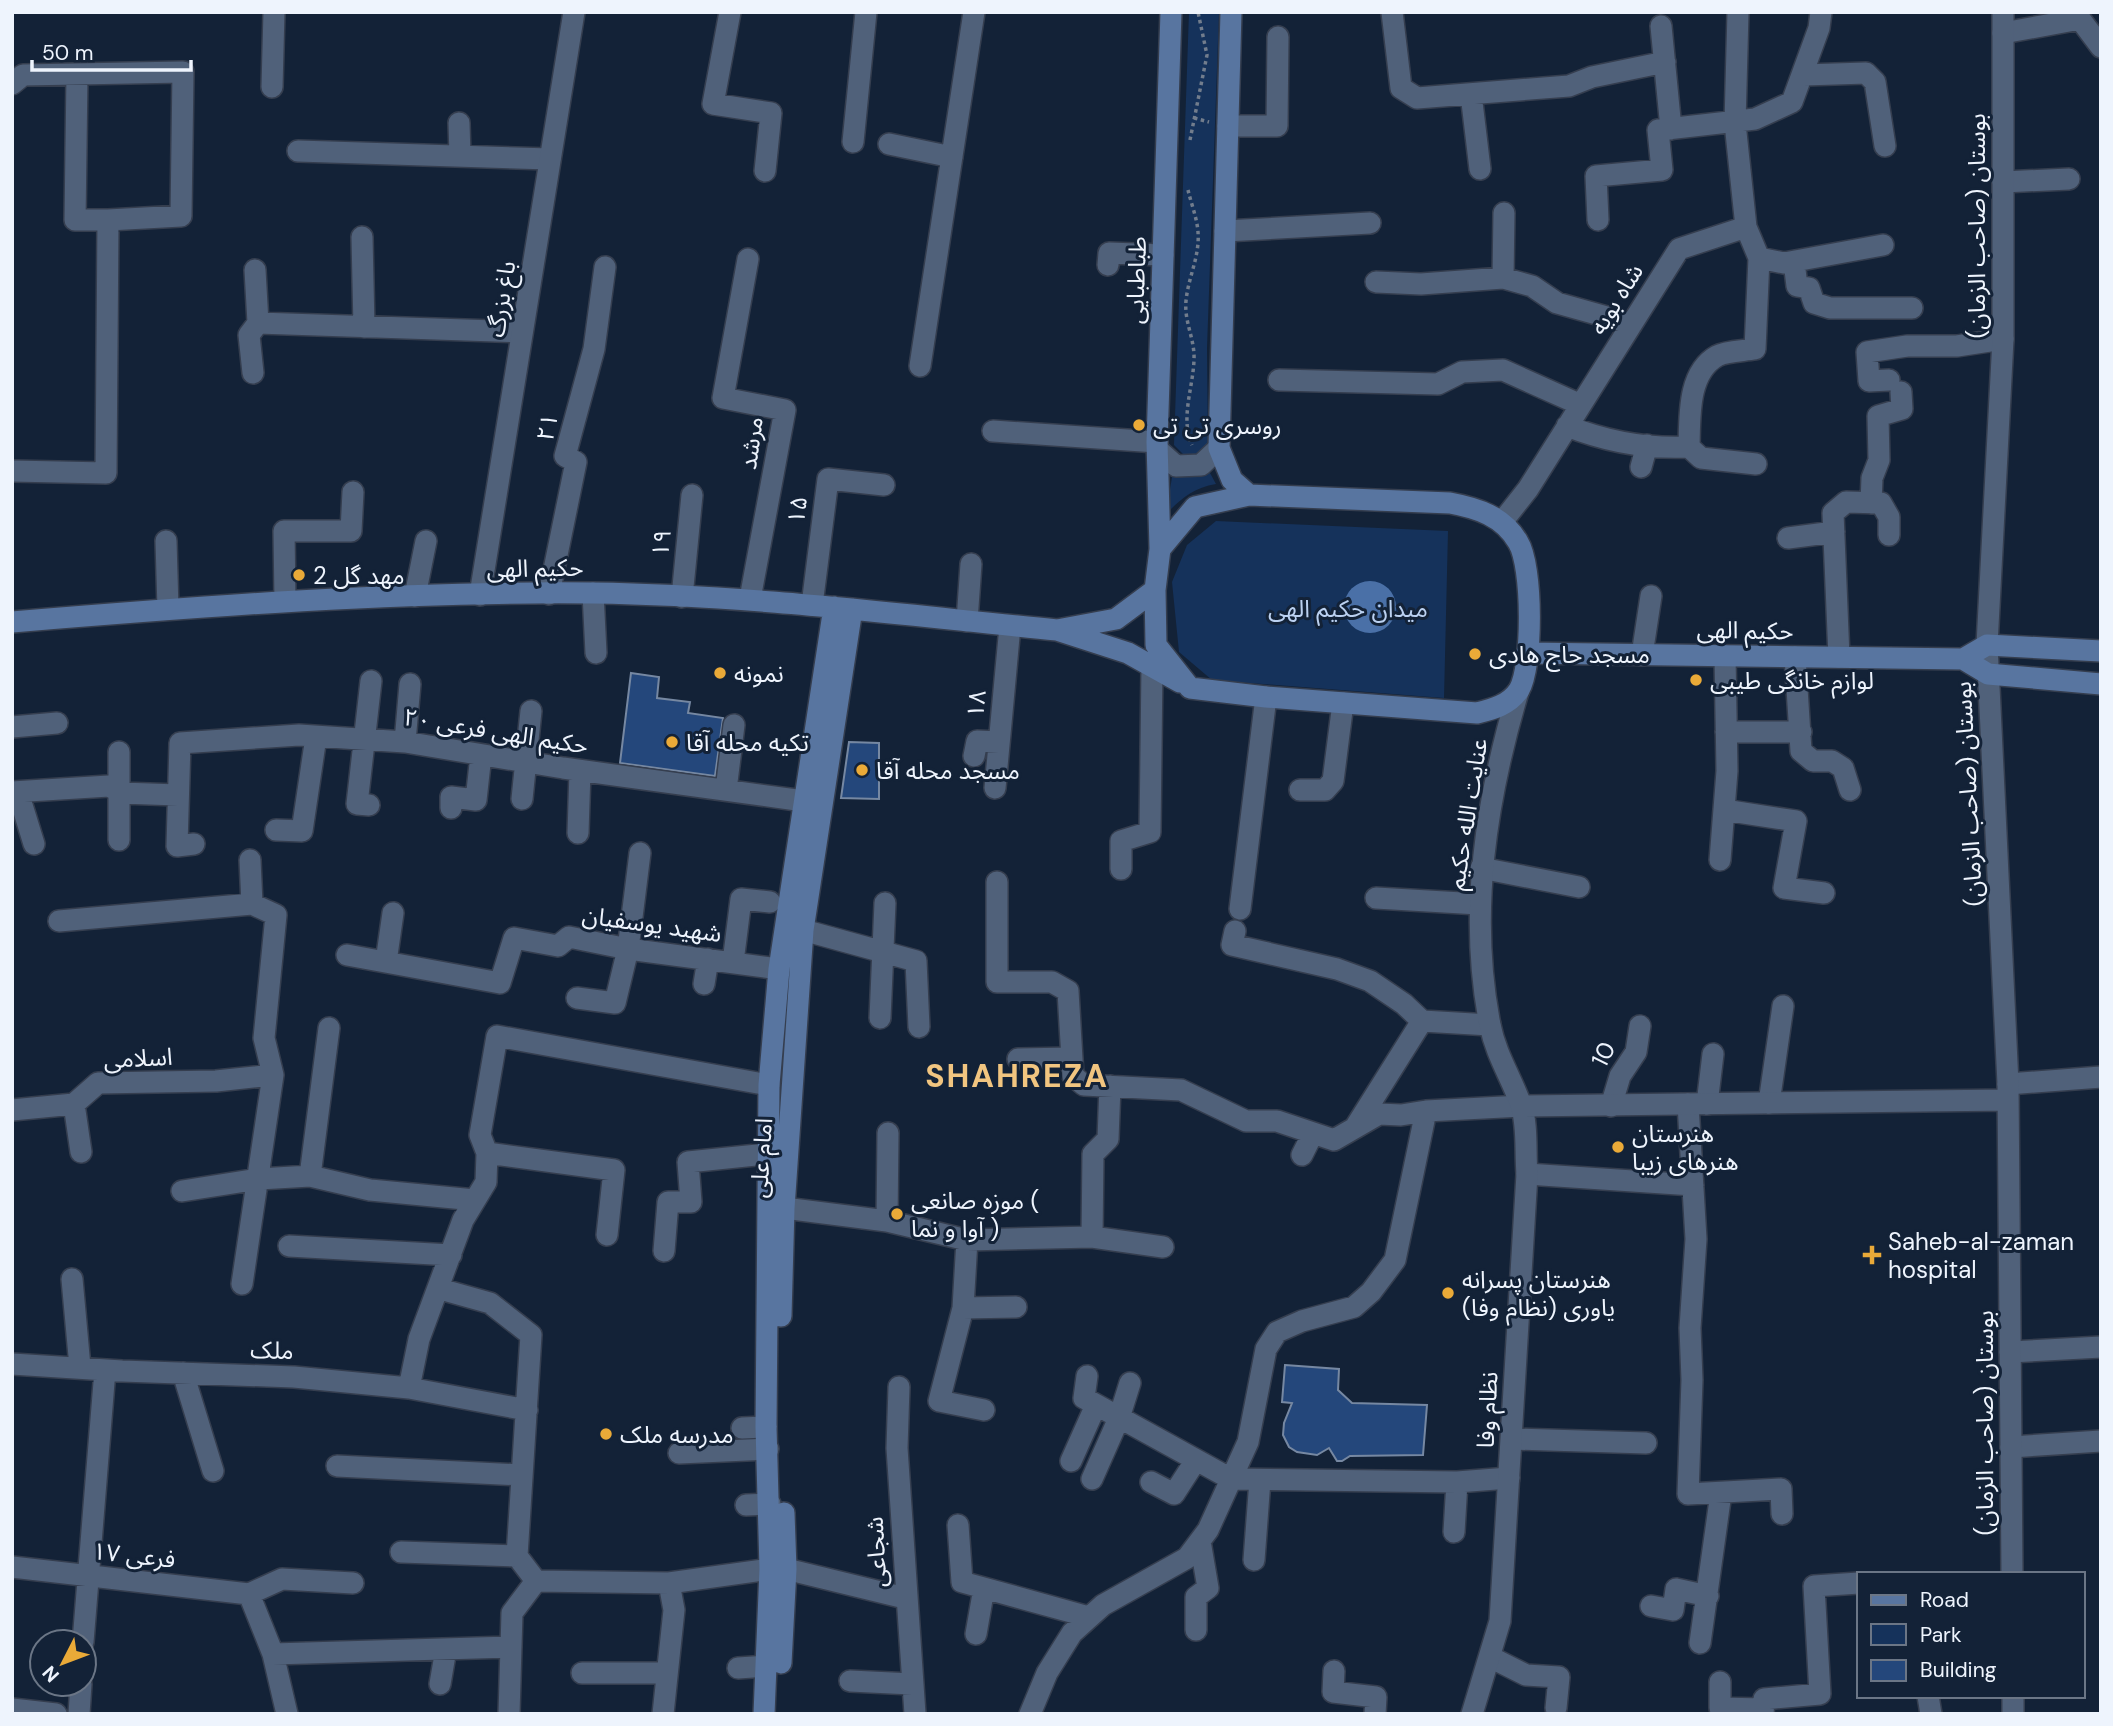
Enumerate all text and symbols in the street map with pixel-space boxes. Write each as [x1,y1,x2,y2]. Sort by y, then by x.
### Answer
scale bar [32,28,191,72]
text: 50 m [42,39,93,67]
street label: بوستان (صاحب الزمان) [1961,113,1992,339]
street label: طباطبایی [1119,236,1153,324]
street label: شاه بویه [1582,257,1650,341]
street label: باغ بزرگ [480,259,524,340]
street label: ۲۱ [529,410,565,444]
place label: روسری تی تی [1153,410,1282,441]
street label: مرشد [732,415,770,471]
marker: روسری تی تی [1131,417,1147,433]
street label: ۱۵ [780,494,814,526]
street label: ۱۹ [644,528,678,558]
street label: حکیم الهی [486,552,584,586]
place label: مهد گل 2 [313,560,405,591]
marker: مهد گل 2 [291,567,307,583]
park label: میدان حکیم الهی [1268,593,1428,626]
street label: حکیم الهی [1696,614,1794,648]
place label: مسجد حاج هادی [1489,639,1650,672]
marker: مسجد حاج هادی [1467,646,1483,662]
place label: نمونه [734,658,784,689]
marker: نمونه [712,665,728,681]
place label: لوازم خانگی طیبی [1710,665,1874,699]
marker: لوازم خانگی طیبی [1688,672,1704,688]
street label: بوستان (صاحب الزمان) [1947,681,1989,907]
street label: ۱۸ [959,689,993,719]
street label: حکیم الهی فرعی ۲۰ [401,701,591,763]
place label: تکیه محله آقا [686,727,809,758]
marker: تکیه محله آقا [664,734,680,750]
street label: عنایت الله حکیم [1440,736,1496,892]
place label: مسجد محله آقا [876,755,1020,786]
marker: مسجد محله آقا [854,762,870,778]
street label: شهید یوسفیان [580,899,724,949]
street label: 10 [1584,1036,1622,1072]
street label: اسلامی [103,1041,173,1075]
district label: SHAHREZA [925,1055,1109,1097]
street label: امام علی [743,1117,782,1199]
place label: هنرستان هنرهای زیبا [1632,1118,1738,1177]
marker: هنرستان هنرهای زیبا [1610,1139,1626,1155]
place label: موزه صانعی ( آوا و نما ) [911,1185,1040,1244]
marker: موزه صانعی ( آوا و نما ) [889,1206,905,1222]
place label: Saheb-al-zaman hospital [1888,1226,2074,1285]
marker: Saheb-al-zaman hospital [1862,1245,1882,1265]
place label: هنرستان پسرانه یاوری (نظام وفا) [1462,1264,1615,1326]
marker: هنرستان پسرانه یاوری (نظام وفا) [1440,1285,1456,1301]
street label: بوستان (صاحب الزمان) [1969,1310,2000,1536]
street label: ملک [250,1334,294,1366]
street label: نظام وفا [1470,1371,1507,1449]
place label: مدرسه ملک [620,1419,734,1450]
marker: مدرسه ملک [598,1426,614,1442]
street label: شجاعی [859,1516,893,1588]
street label: فرعی ۱۷ [91,1535,177,1575]
legend [1857,1572,2085,1698]
text: Road [1920,1586,1969,1614]
text: Park [1920,1621,1962,1649]
north arrow [28,1628,98,1698]
text: Building [1920,1656,1997,1684]
text: N [37,1661,65,1688]

